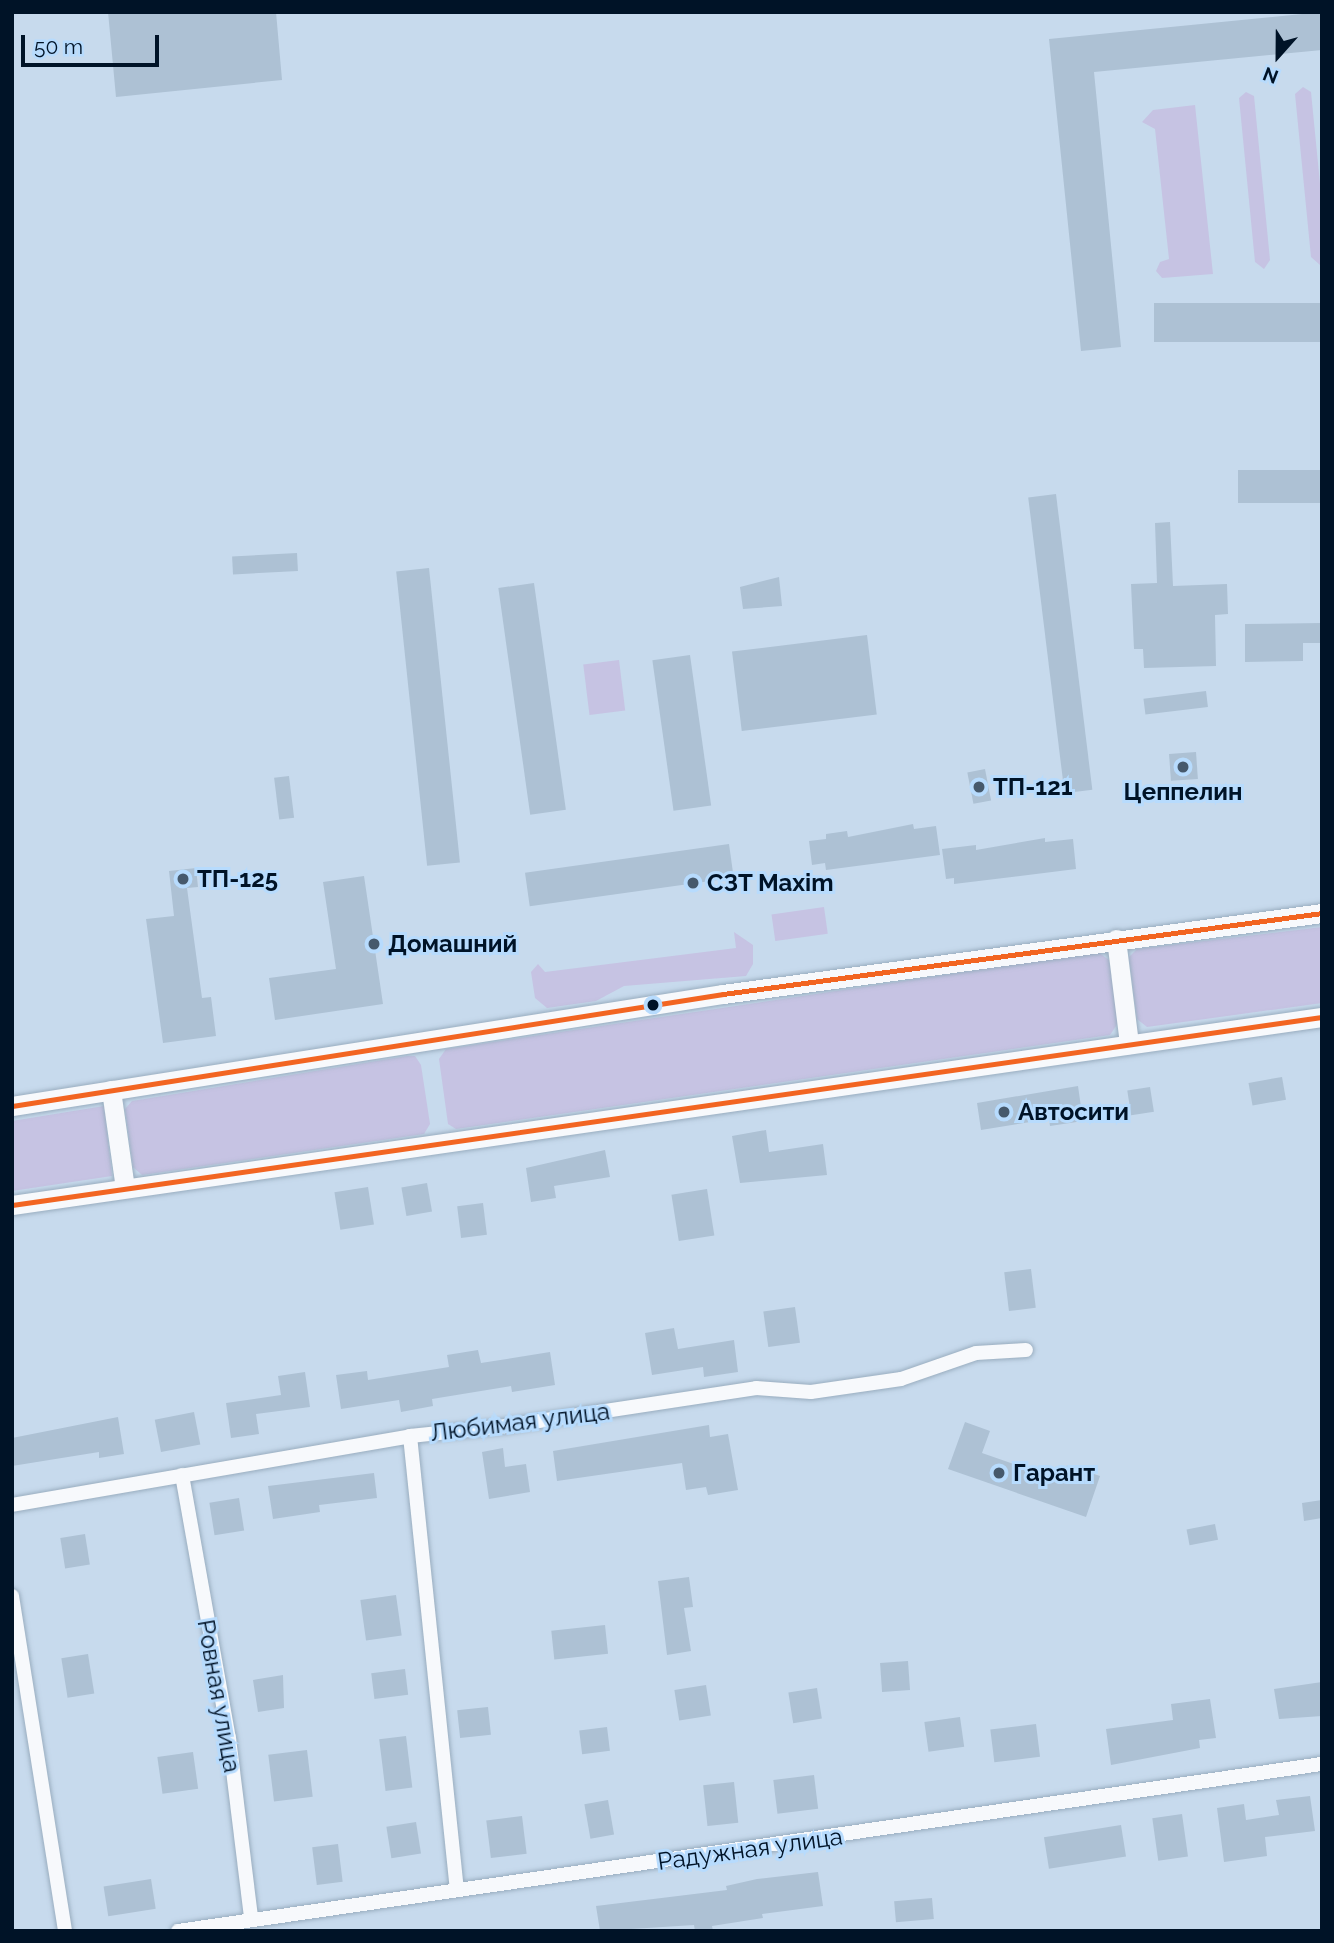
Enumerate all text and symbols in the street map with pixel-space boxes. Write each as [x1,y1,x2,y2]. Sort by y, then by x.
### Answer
scale bar [24,21,163,65]
north arrow [1243,21,1313,91]
text: 50 m [34,34,83,59]
text: N [1260,63,1281,88]
marker: Цеппелин [1175,759,1191,775]
place label: ТП-121 [993,773,1073,801]
place label: Цеппелин [1124,778,1242,806]
marker: ТП-121 [971,779,987,795]
place label: ТП-125 [197,865,278,893]
place label: СЗТ Maxim [707,869,834,897]
marker: ТП-125 [175,871,191,887]
marker: СЗТ Maxim [685,875,701,891]
place label: Домашний [388,930,517,958]
marker: Домашний [366,936,382,952]
unlabelled marker [646,998,660,1012]
place label: Автосити [1018,1098,1129,1126]
marker: Автосити [996,1104,1012,1120]
street label: Любимая улица [428,1397,612,1447]
place label: Гарант [1013,1459,1095,1487]
marker: Гарант [991,1465,1007,1481]
street label: Ровная улица [191,1617,247,1775]
street label: Радужная улица [655,1822,845,1876]

